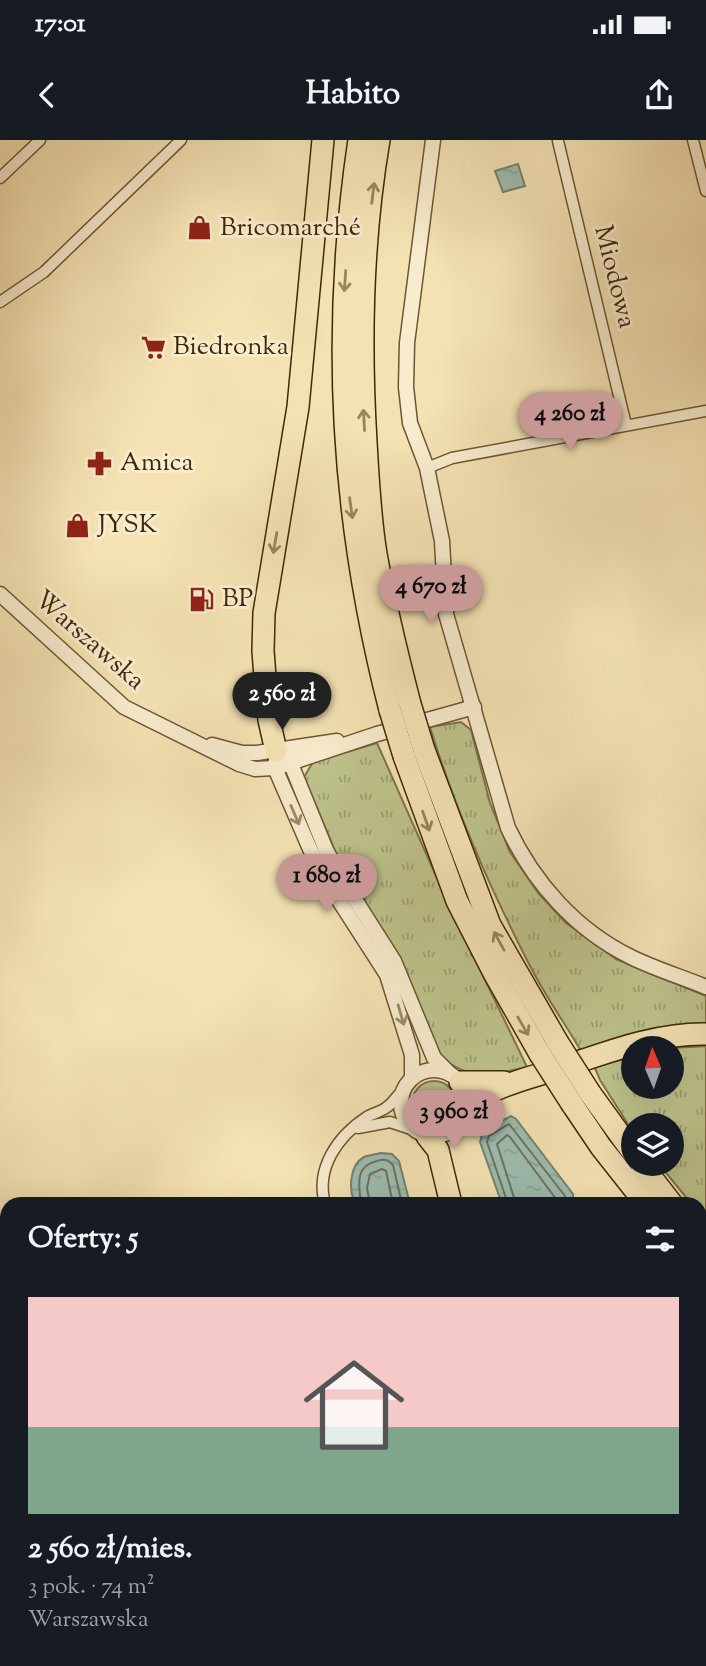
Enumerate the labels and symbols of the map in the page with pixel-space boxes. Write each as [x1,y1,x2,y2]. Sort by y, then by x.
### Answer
one-way arrow [366,182,379,205]
place label: Bricomarché [220,210,361,247]
shop icon: Bricomarché [186,214,214,242]
street label: Miodowa [583,222,645,332]
one-way arrow [338,269,351,292]
place label: Biedronka [173,329,289,366]
supermarket icon: Biedronka [139,333,167,361]
pin: 4 260 zł [498,392,642,452]
one-way arrow [358,409,371,432]
place label: Amica [120,445,194,482]
pharmacy icon: Amica [86,449,114,477]
one-way arrow [344,496,357,519]
place label: JYSK [96,507,158,544]
shop icon: JYSK [64,511,92,539]
one-way arrow [268,531,281,554]
pin: 4 670 zł [359,566,503,625]
place label: BP [222,581,253,618]
street label: Warszawska [25,582,153,700]
fuel station icon: BP [188,585,216,613]
pin: 2 560 zł [210,672,354,732]
one-way arrow [289,804,302,826]
one-way arrow [421,809,433,831]
pin: 1 680 zł [255,854,399,914]
one-way arrow [492,932,506,952]
one-way arrow [395,1004,408,1026]
one-way arrow [517,1015,530,1036]
north arrow [621,1036,684,1099]
pin: 3 960 zł [382,1090,526,1150]

